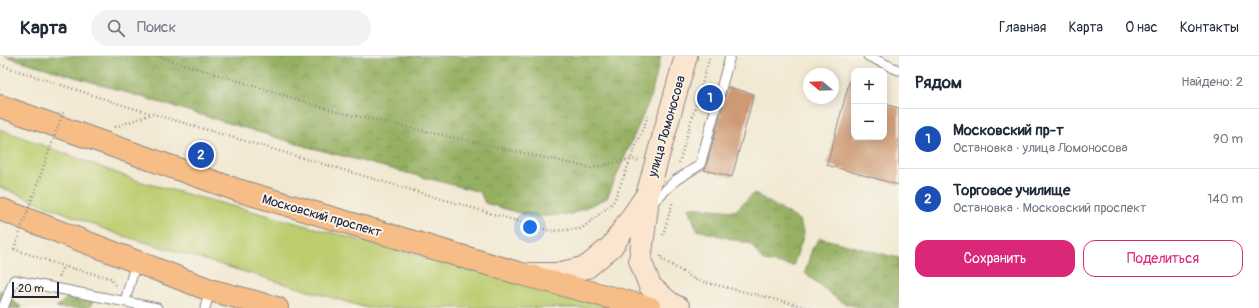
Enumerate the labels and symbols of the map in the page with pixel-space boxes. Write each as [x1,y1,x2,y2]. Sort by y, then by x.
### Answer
north arrow [803,68,839,104]
street label: улица Ломоносова [645,74,689,180]
pin: 1 [697,83,723,113]
pin: 2 [188,140,214,170]
street label: Московский проспект [260,191,384,241]
your location [520,217,540,237]
scale bar [12,280,59,299]

